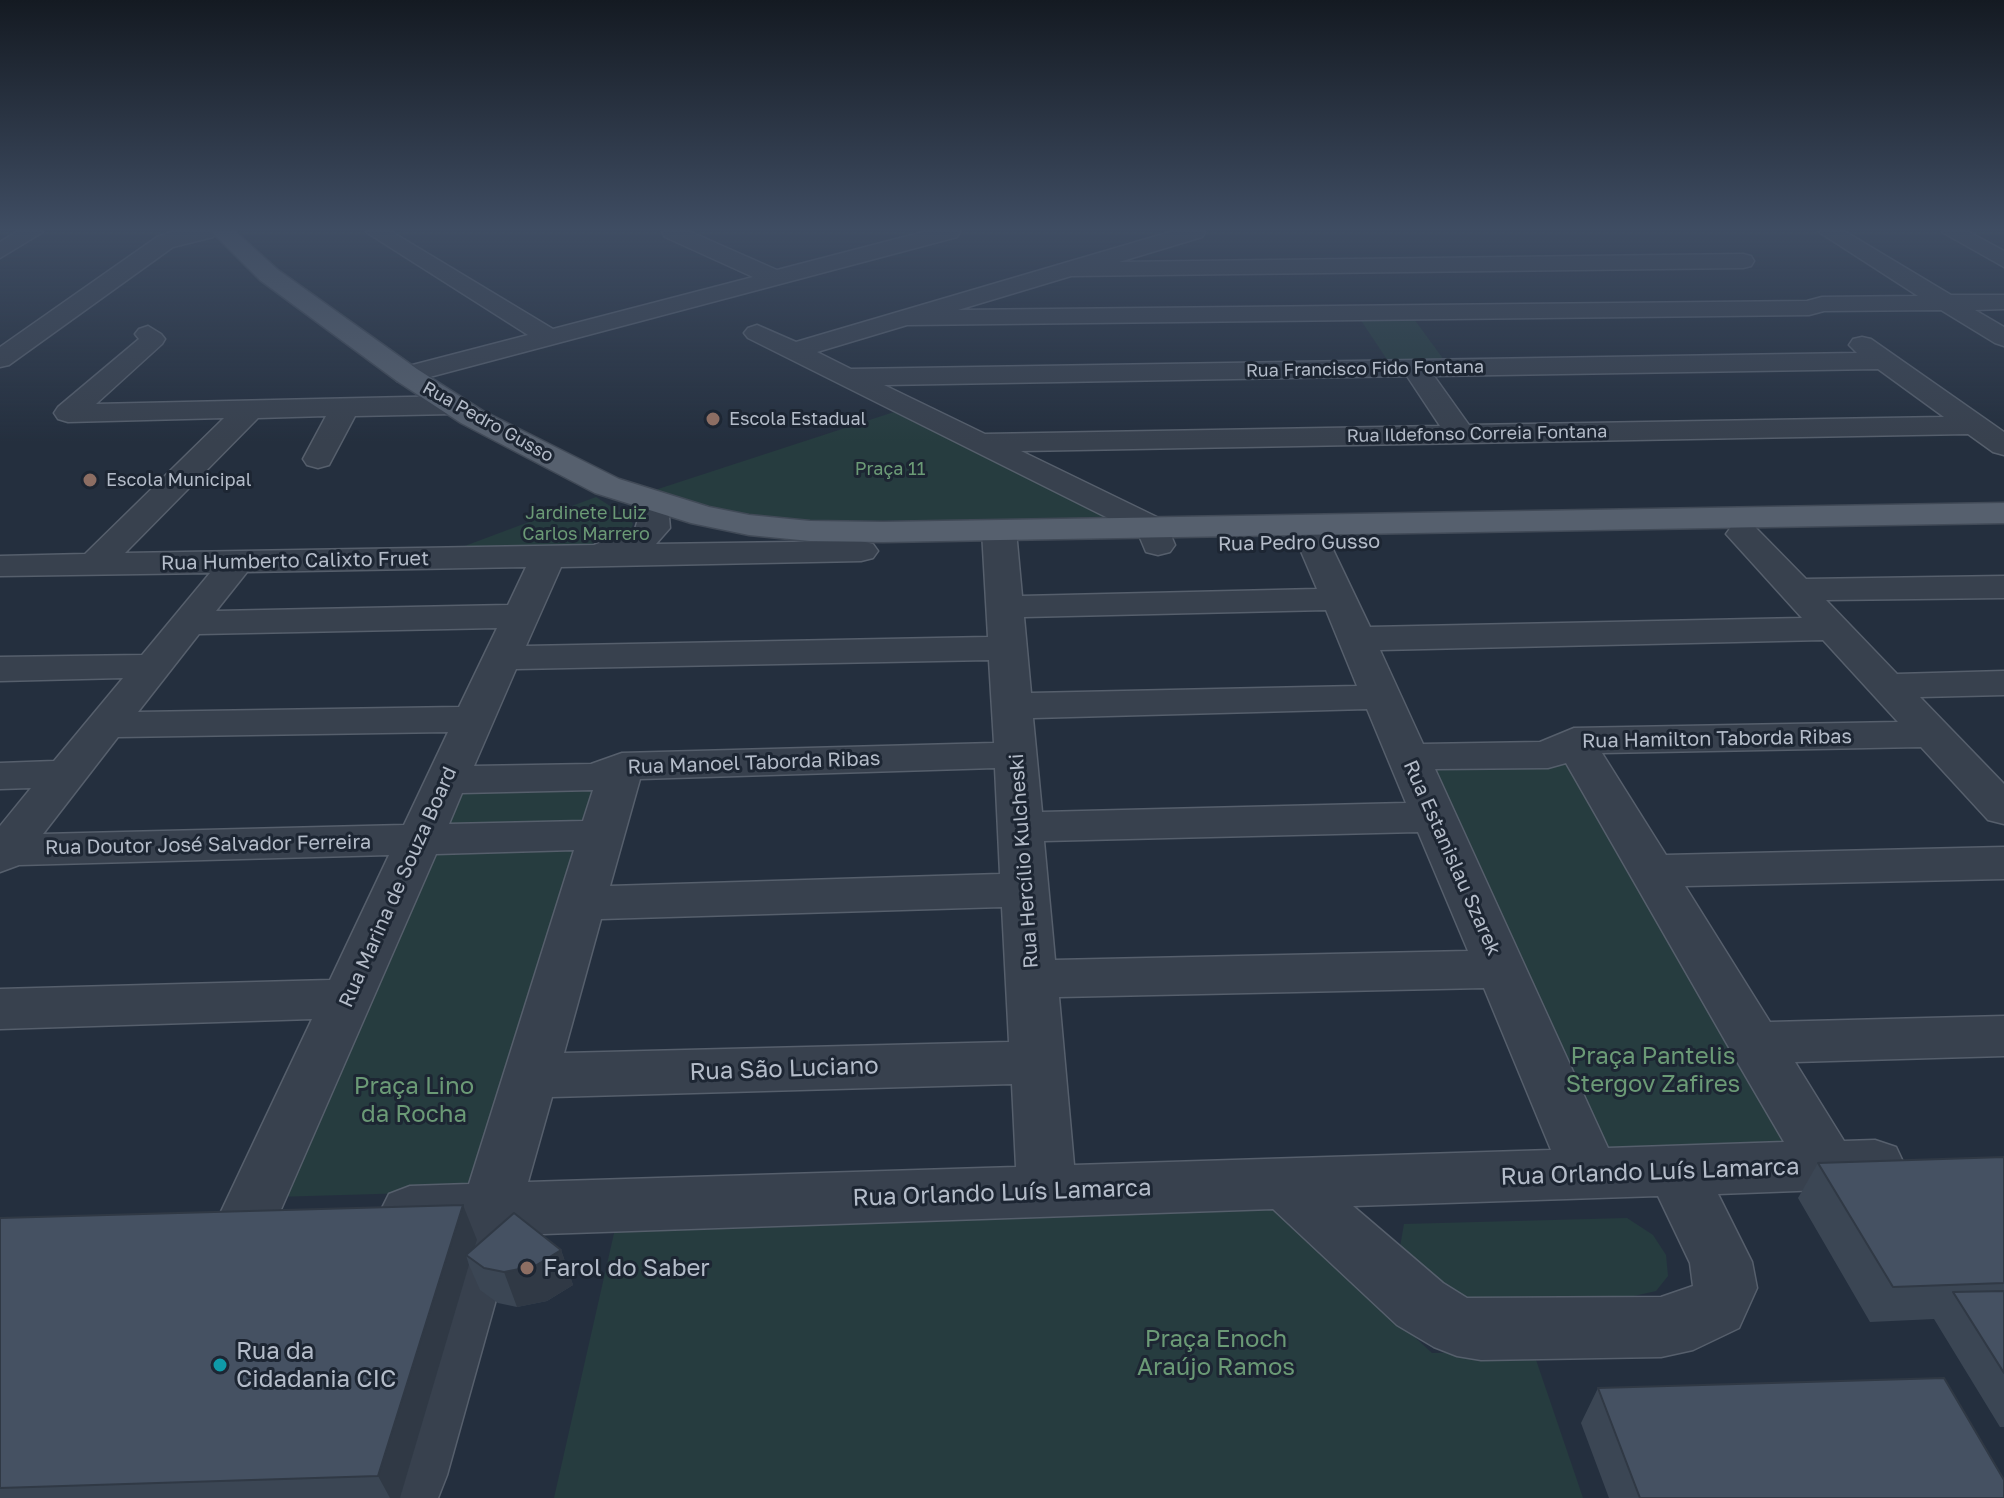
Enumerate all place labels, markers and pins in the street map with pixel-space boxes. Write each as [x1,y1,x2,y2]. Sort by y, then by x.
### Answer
place label: Escola Estadual [729,408,866,430]
marker: Escola Estadual [704,410,722,428]
place label: Escola Municipal [106,469,251,491]
marker: Escola Municipal [81,471,99,489]
place label: Farol do Saber [543,1254,710,1282]
marker: Farol do Saber [518,1259,536,1277]
place label: Rua da Cidadania CIC [236,1337,396,1393]
marker: Rua da Cidadania CIC [211,1356,229,1374]

